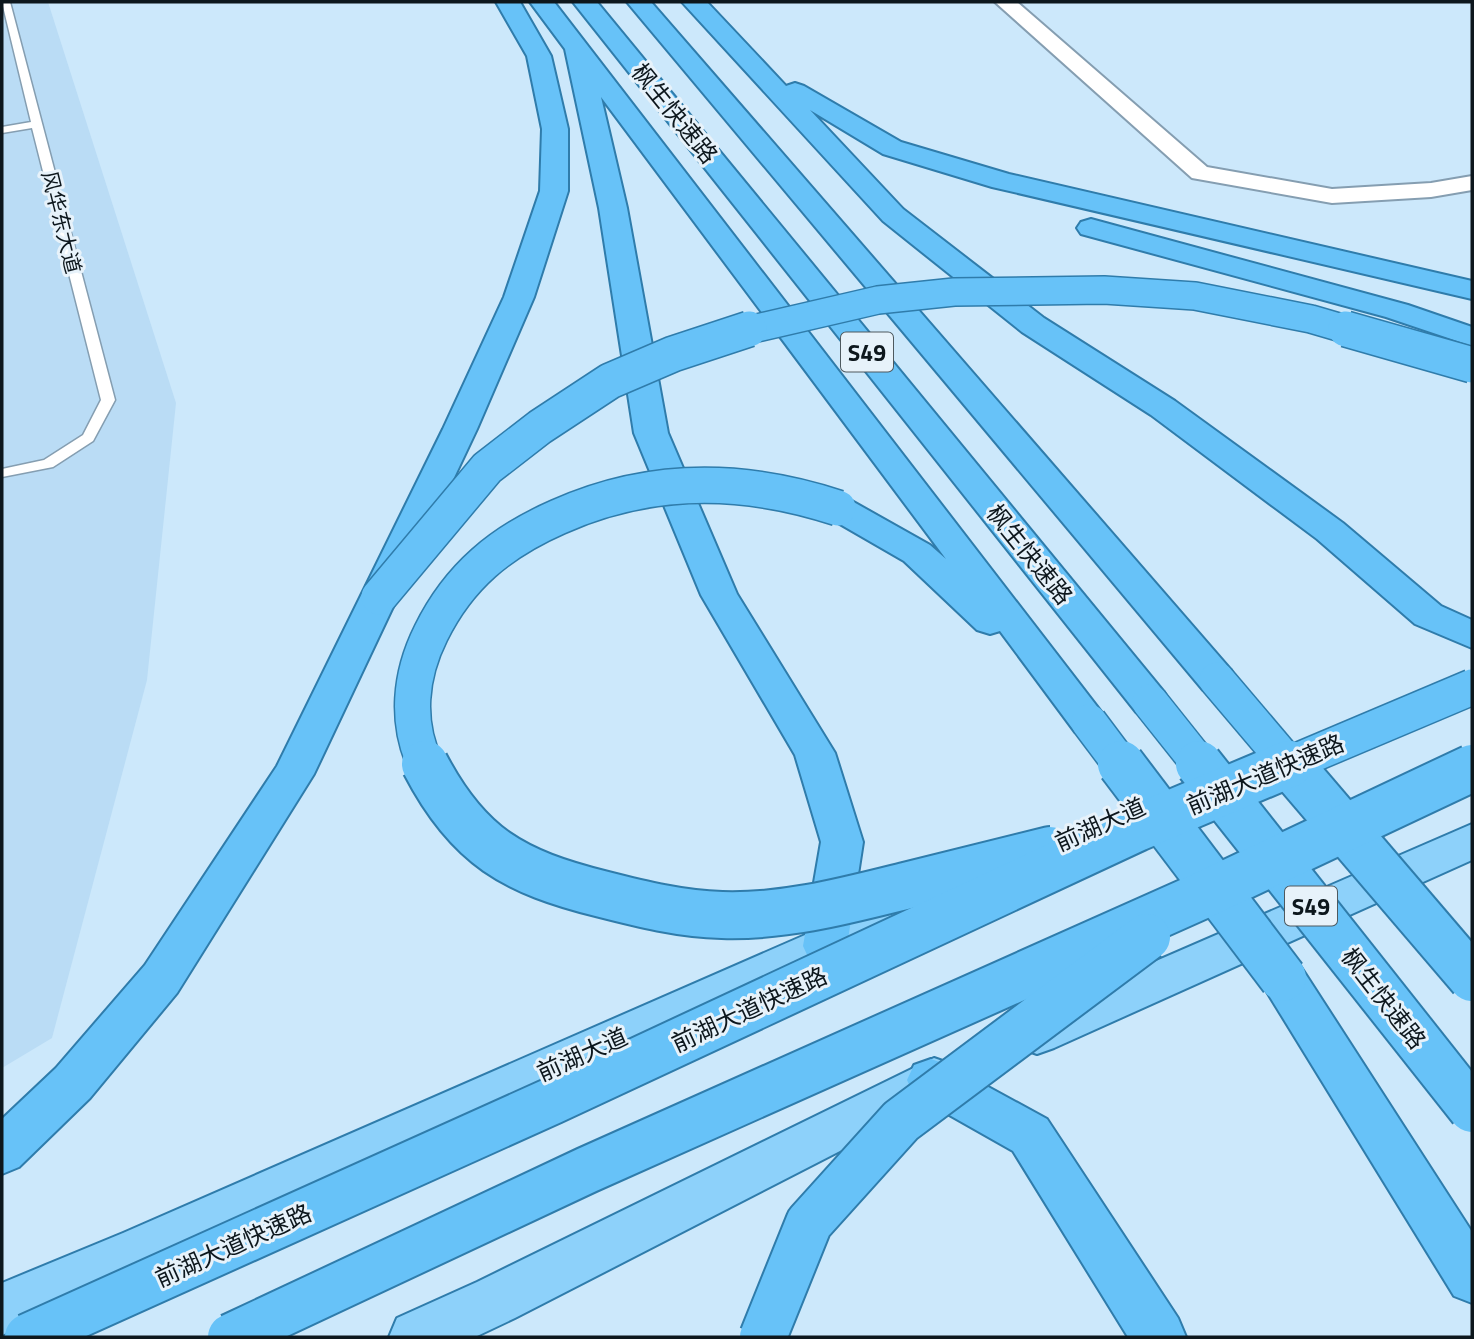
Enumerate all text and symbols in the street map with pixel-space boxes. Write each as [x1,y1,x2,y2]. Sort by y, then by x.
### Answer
street label: 枫生快速路 [623,55,727,171]
street label: 风华东大道 [34,167,90,277]
road number: S49 [841,332,893,372]
street label: 枫生快速路 [978,496,1082,612]
street label: 前湖大道快速路 [1181,725,1349,823]
street label: 前湖大道 [1049,788,1151,860]
road number: S49 [1285,886,1337,925]
street label: 枫生快速路 [1333,940,1435,1056]
street label: 前湖大道快速路 [665,957,833,1061]
street label: 前湖大道 [531,1018,633,1090]
street label: 前湖大道快速路 [149,1194,317,1296]

